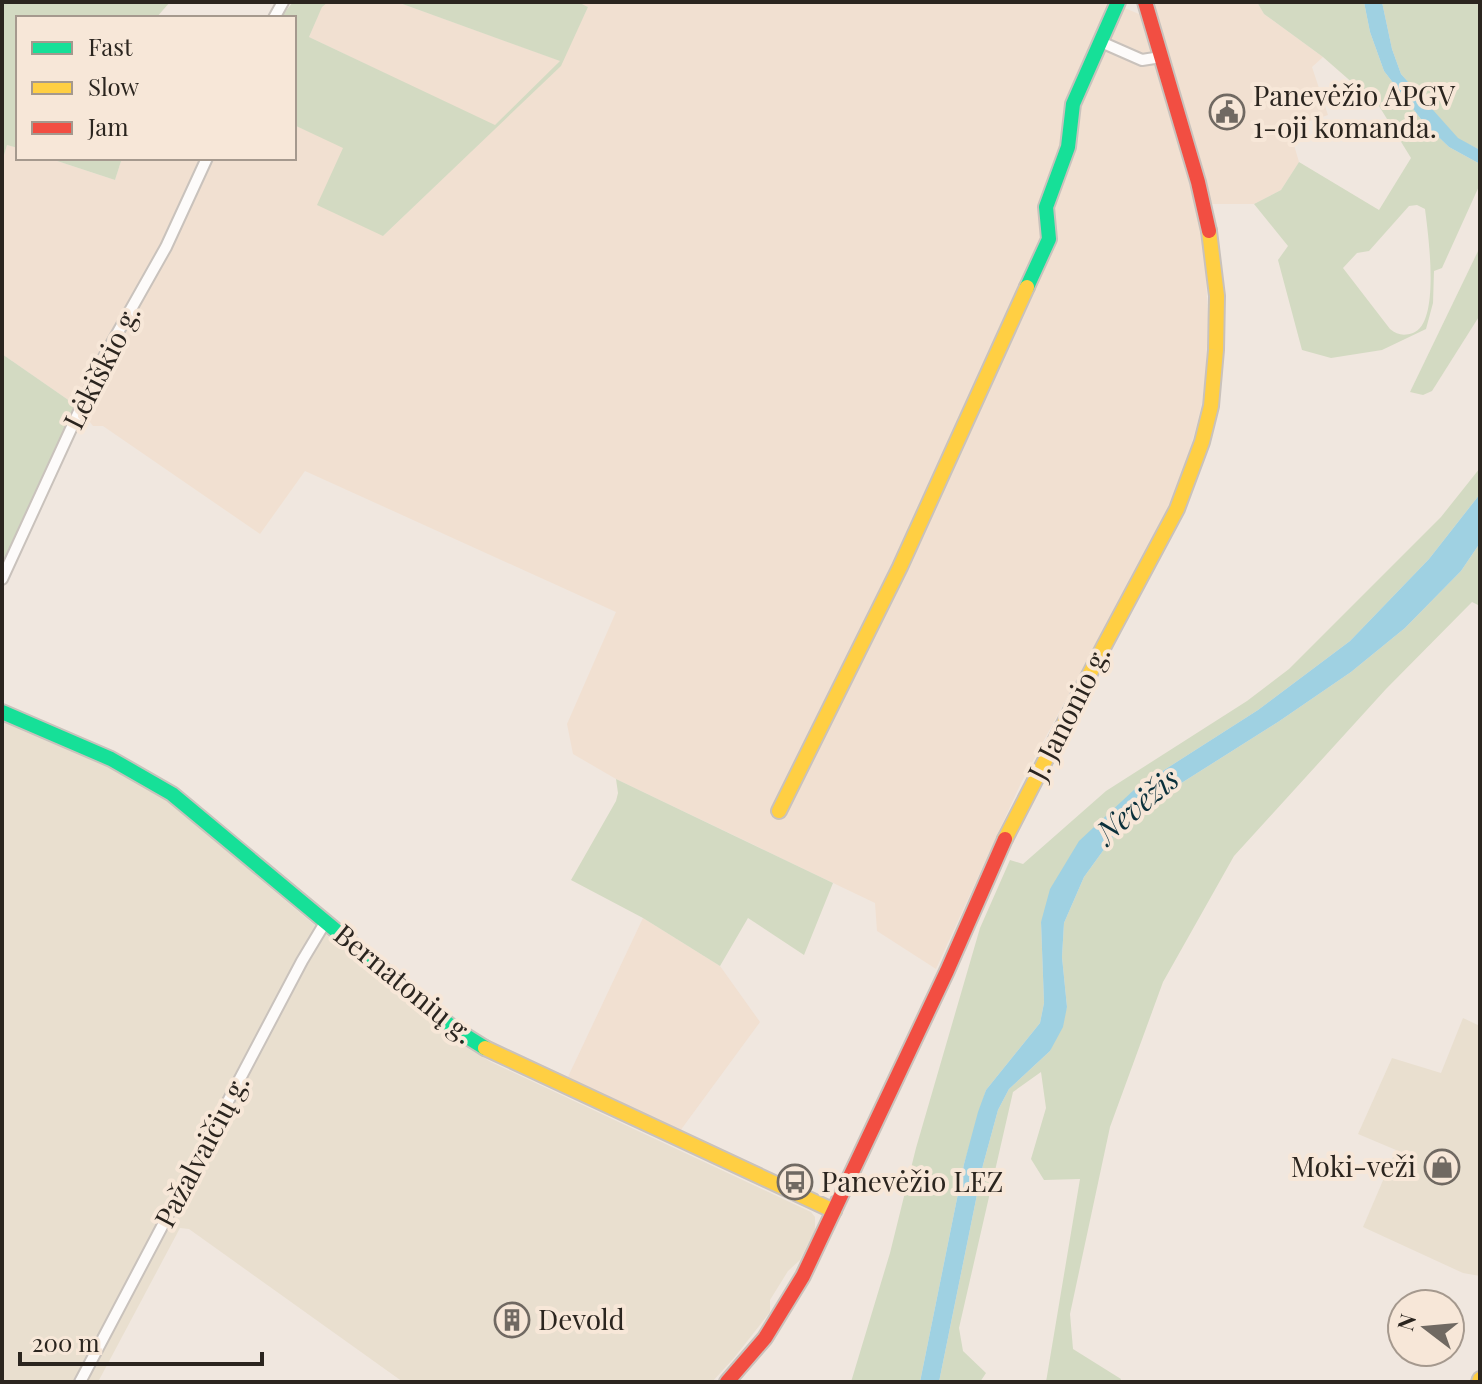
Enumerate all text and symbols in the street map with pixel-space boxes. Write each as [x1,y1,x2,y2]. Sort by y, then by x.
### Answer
legend [16,16,296,160]
text: Fast [88,30,133,62]
text: Slow [88,70,140,102]
place label: Panevėžio APGV 1-oji komanda. [1253,76,1456,145]
public building icon: Panevėžio APGV 1-oji komanda. [1208,93,1246,131]
text: Jam [87,110,129,142]
street label: Lėkiškio g. [54,298,148,435]
street label: J. Janonio g. [1018,639,1117,787]
water label: Nevėžis [1084,758,1187,853]
street label: Bernatonių g. [327,915,483,1051]
street label: Pažalvaičių g. [145,1067,256,1233]
place label: Moki-veži [1291,1147,1416,1184]
shop icon: Moki-veži [1423,1148,1461,1186]
place label: Panevėžio LEZ [821,1162,1004,1199]
bus stop icon: Panevėžio LEZ [776,1163,814,1201]
north arrow [1386,1288,1466,1368]
place label: Devold [538,1300,625,1337]
building icon: Devold [493,1301,531,1339]
text: N [1389,1310,1422,1334]
scale bar [20,1316,262,1366]
text: 200 m [32,1326,100,1358]

